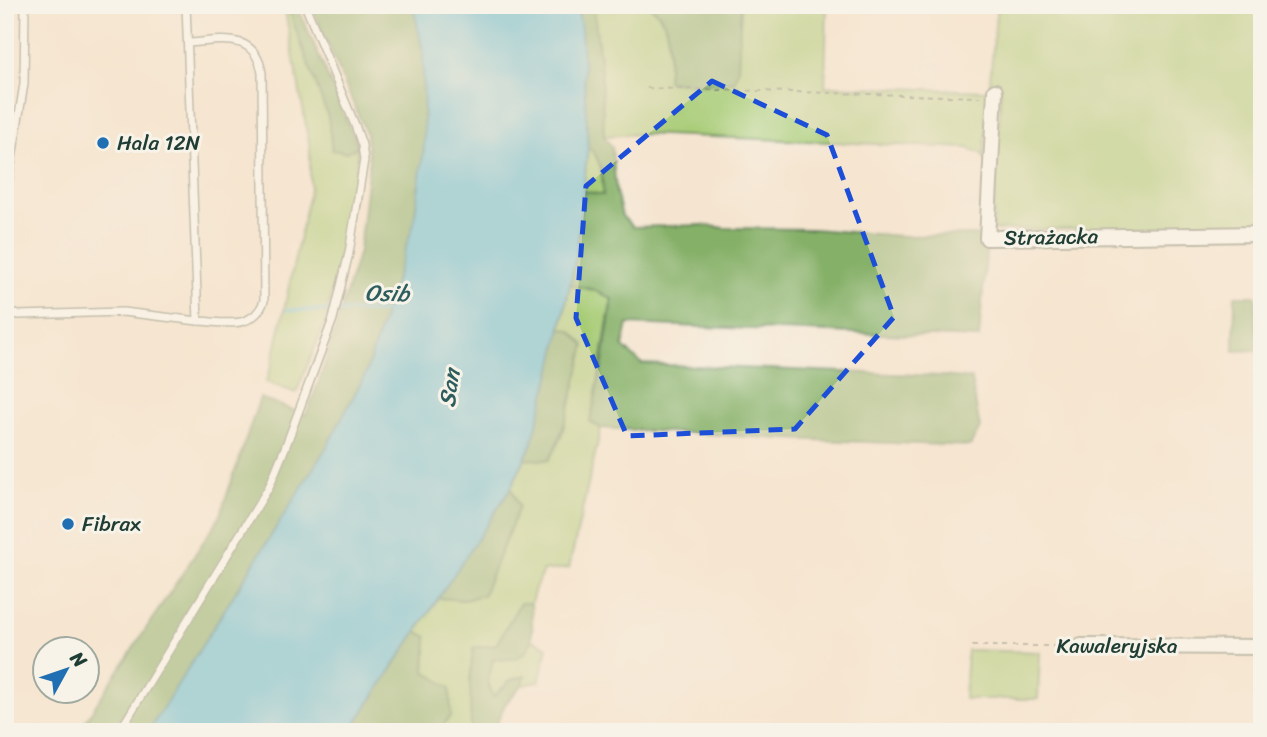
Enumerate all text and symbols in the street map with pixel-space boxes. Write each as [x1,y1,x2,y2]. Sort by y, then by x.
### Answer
place label: Hala 12N [117,124,201,162]
marker: Hala 12N [95,135,111,151]
street label: Strażacka [1004,217,1099,257]
water label: Osib [365,273,411,314]
water label: San [427,364,473,410]
place label: Fibrax [82,505,141,543]
marker: Fibrax [60,516,76,532]
street label: Kawaleryjska [1056,627,1178,665]
north arrow [32,636,102,706]
text: N [61,643,96,676]

